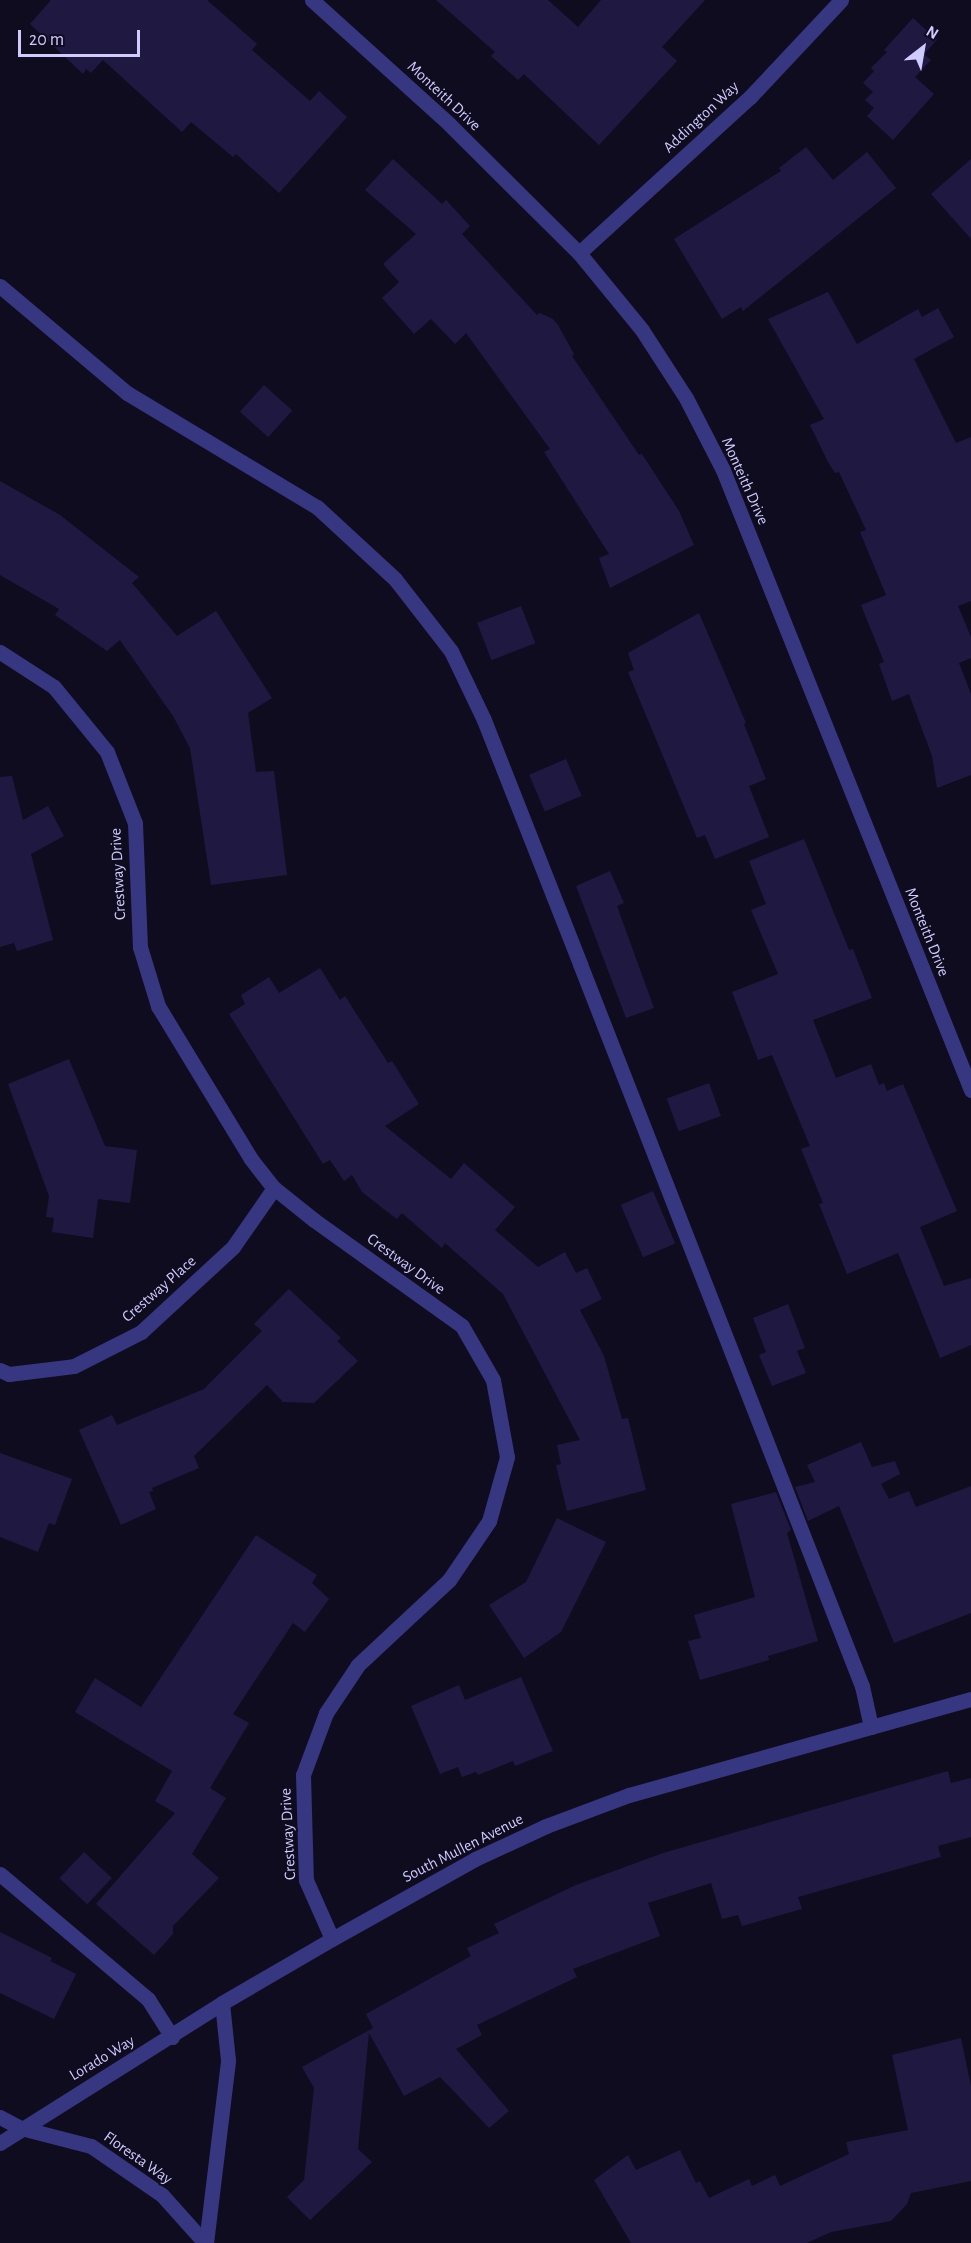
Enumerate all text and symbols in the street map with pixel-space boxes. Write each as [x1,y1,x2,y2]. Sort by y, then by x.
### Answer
scale bar [21,18,142,56]
north arrow [893,18,953,78]
text: N [923,23,941,42]
text: 20 m [29,31,64,49]
street label: Monteith Drive [403,57,485,135]
street label: Addington Way [659,77,743,157]
street label: Monteith Drive [717,434,773,528]
street label: Crestway Drive [106,828,130,920]
street label: Monteith Drive [901,885,953,979]
street label: Crestway Drive [363,1229,449,1299]
street label: Crestway Place [118,1252,200,1326]
street label: Crestway Drive [276,1788,300,1880]
street label: South Mullen Avenue [400,1809,526,1887]
street label: Lorado Way [66,2031,138,2085]
street label: Floresta Way [100,2127,176,2189]

